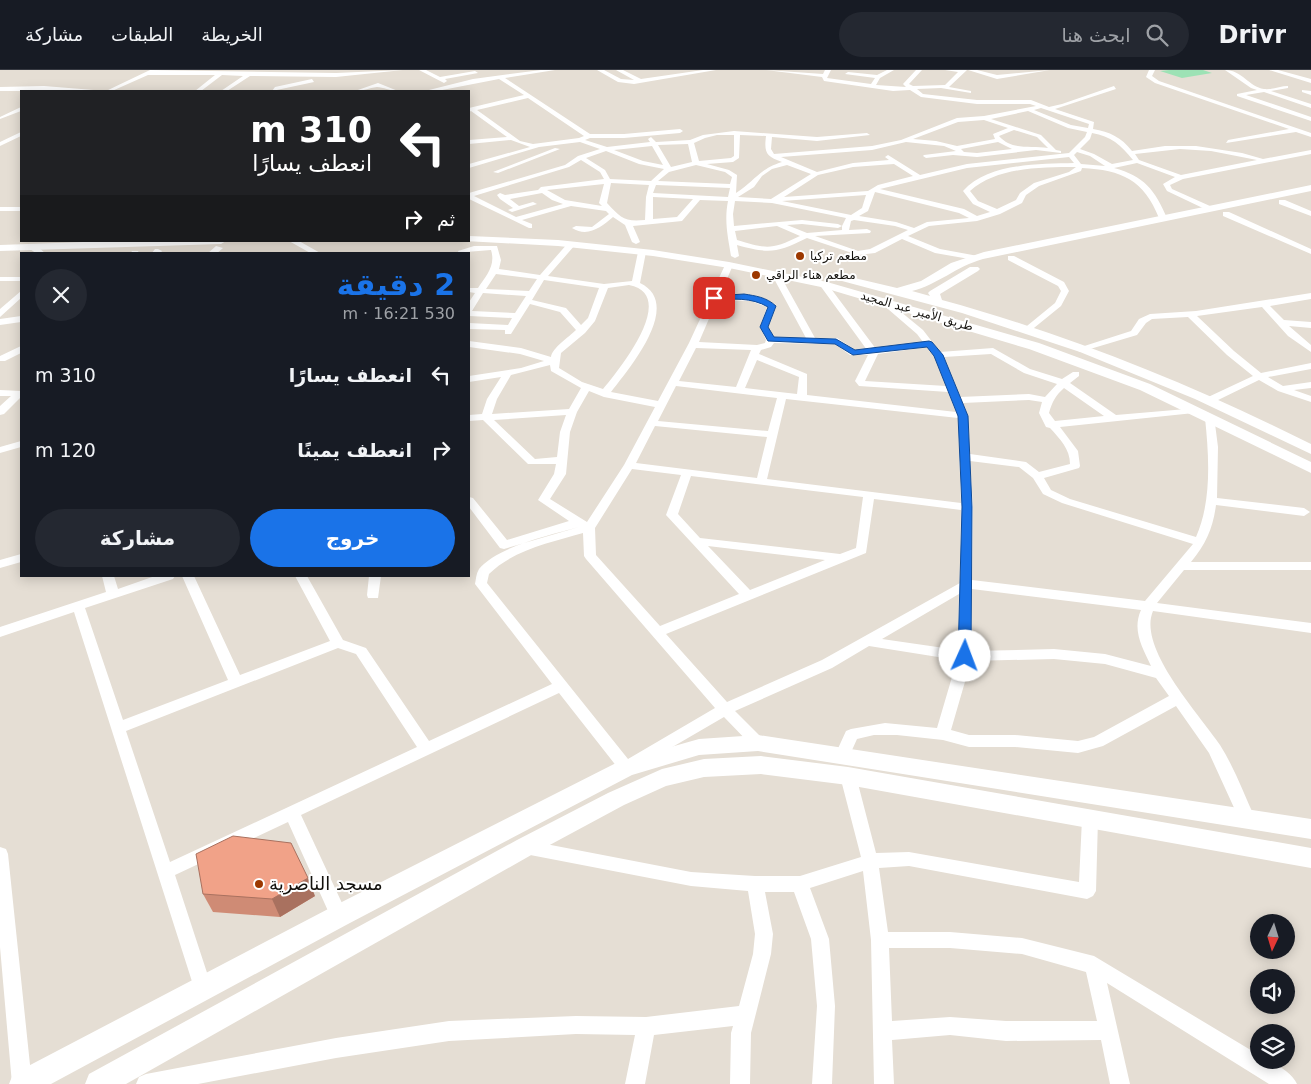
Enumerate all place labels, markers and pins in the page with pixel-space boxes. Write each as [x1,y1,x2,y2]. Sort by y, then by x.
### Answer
place label: مطعم تركيا [810,249,867,264]
marker: مطعم تركيا [794,250,806,262]
place label: مطعم هناء الراقي [766,268,856,283]
marker: مطعم هناء الراقي [750,269,762,281]
pin [693,277,735,319]
place label: مسجد الناصرية [269,873,383,895]
marker: مسجد الناصرية [253,878,265,890]

